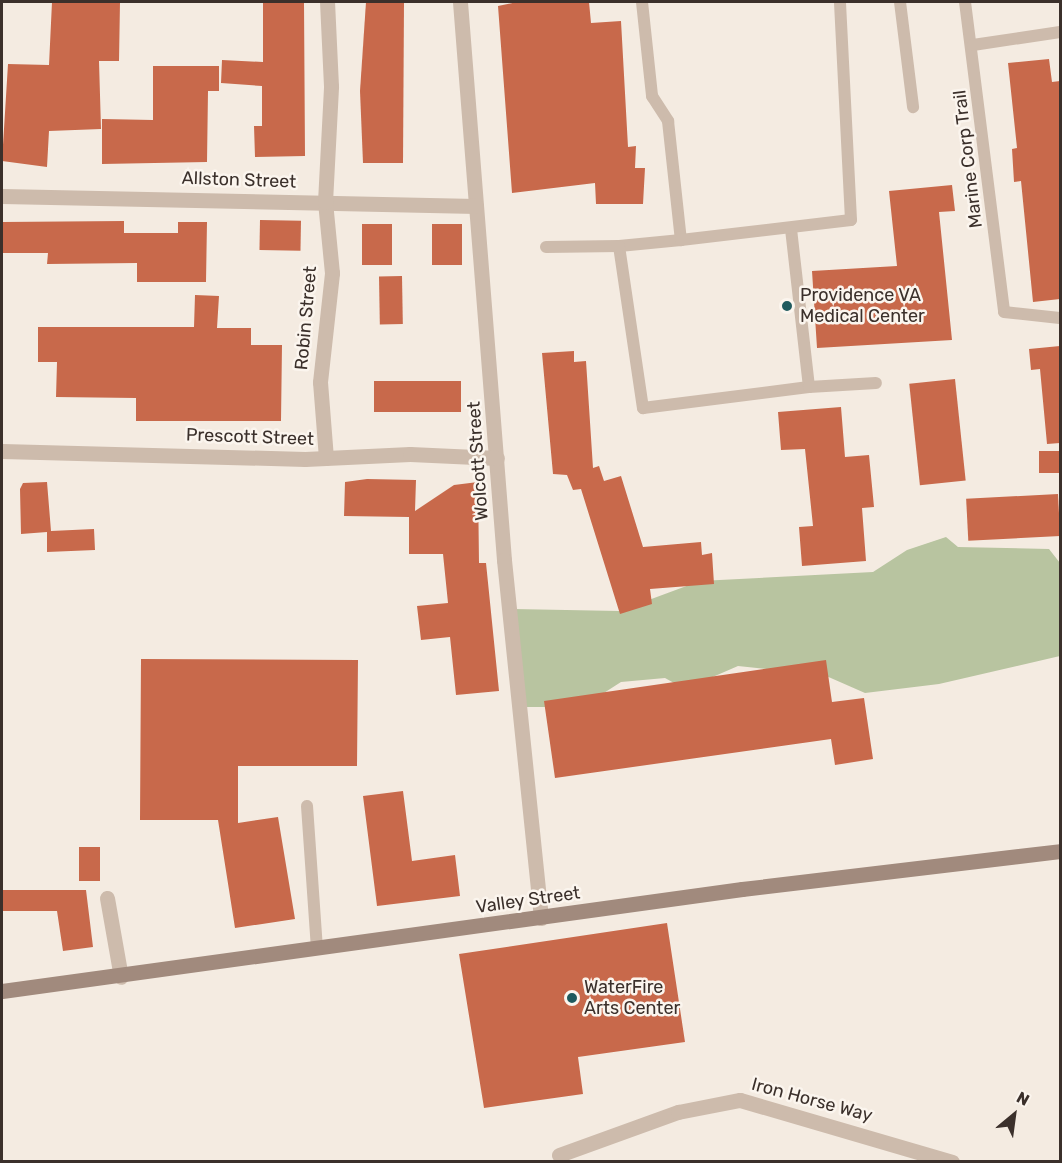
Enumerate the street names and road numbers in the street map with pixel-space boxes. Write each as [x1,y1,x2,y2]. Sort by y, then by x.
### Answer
street label: Marine Corp Trail [949,88,987,230]
street label: Allston Street [181,167,297,193]
street label: Robin Street [291,265,321,371]
street label: Wolcott Street [463,401,493,521]
street label: Prescott Street [186,424,314,450]
street label: Valley Street [474,882,582,918]
street label: Iron Horse Way [749,1073,875,1127]

